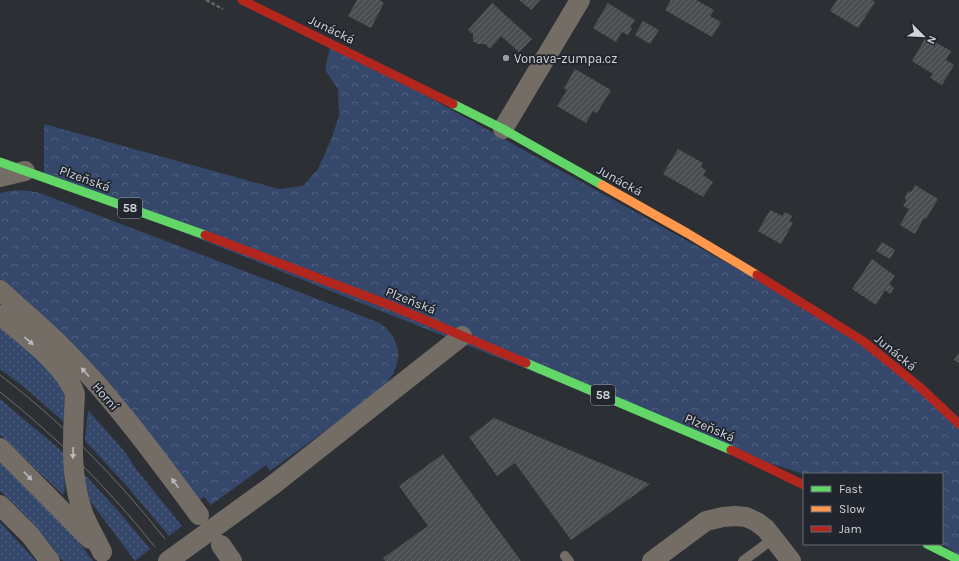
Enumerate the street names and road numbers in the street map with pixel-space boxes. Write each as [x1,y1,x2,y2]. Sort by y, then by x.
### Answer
street label: Junácká [306,12,357,47]
street label: Plzeňská [57,162,112,195]
street label: Junácká [595,162,645,199]
road number: 58 [118,198,142,218]
street label: Plzeňská [384,284,438,317]
street label: Junácká [872,331,920,374]
street label: Horní [89,379,122,413]
road number: 58 [591,385,615,405]
street label: Plzeňská [683,410,737,445]

